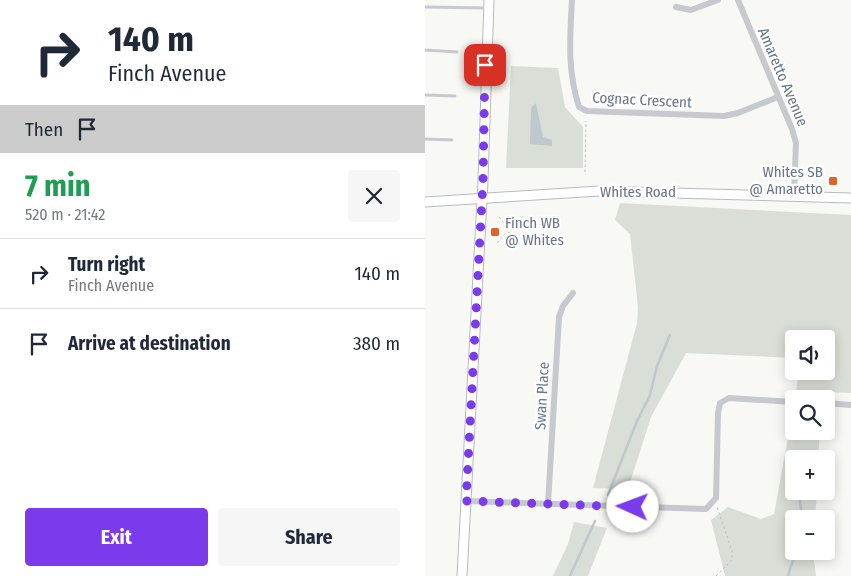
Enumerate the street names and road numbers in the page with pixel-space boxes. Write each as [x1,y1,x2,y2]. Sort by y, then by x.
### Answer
street label: Amaretto Avenue [754,25,812,129]
street label: Cognac Crescent [592,88,692,112]
street label: Whites Road [600,183,676,201]
street label: Swan Place [531,361,553,431]

